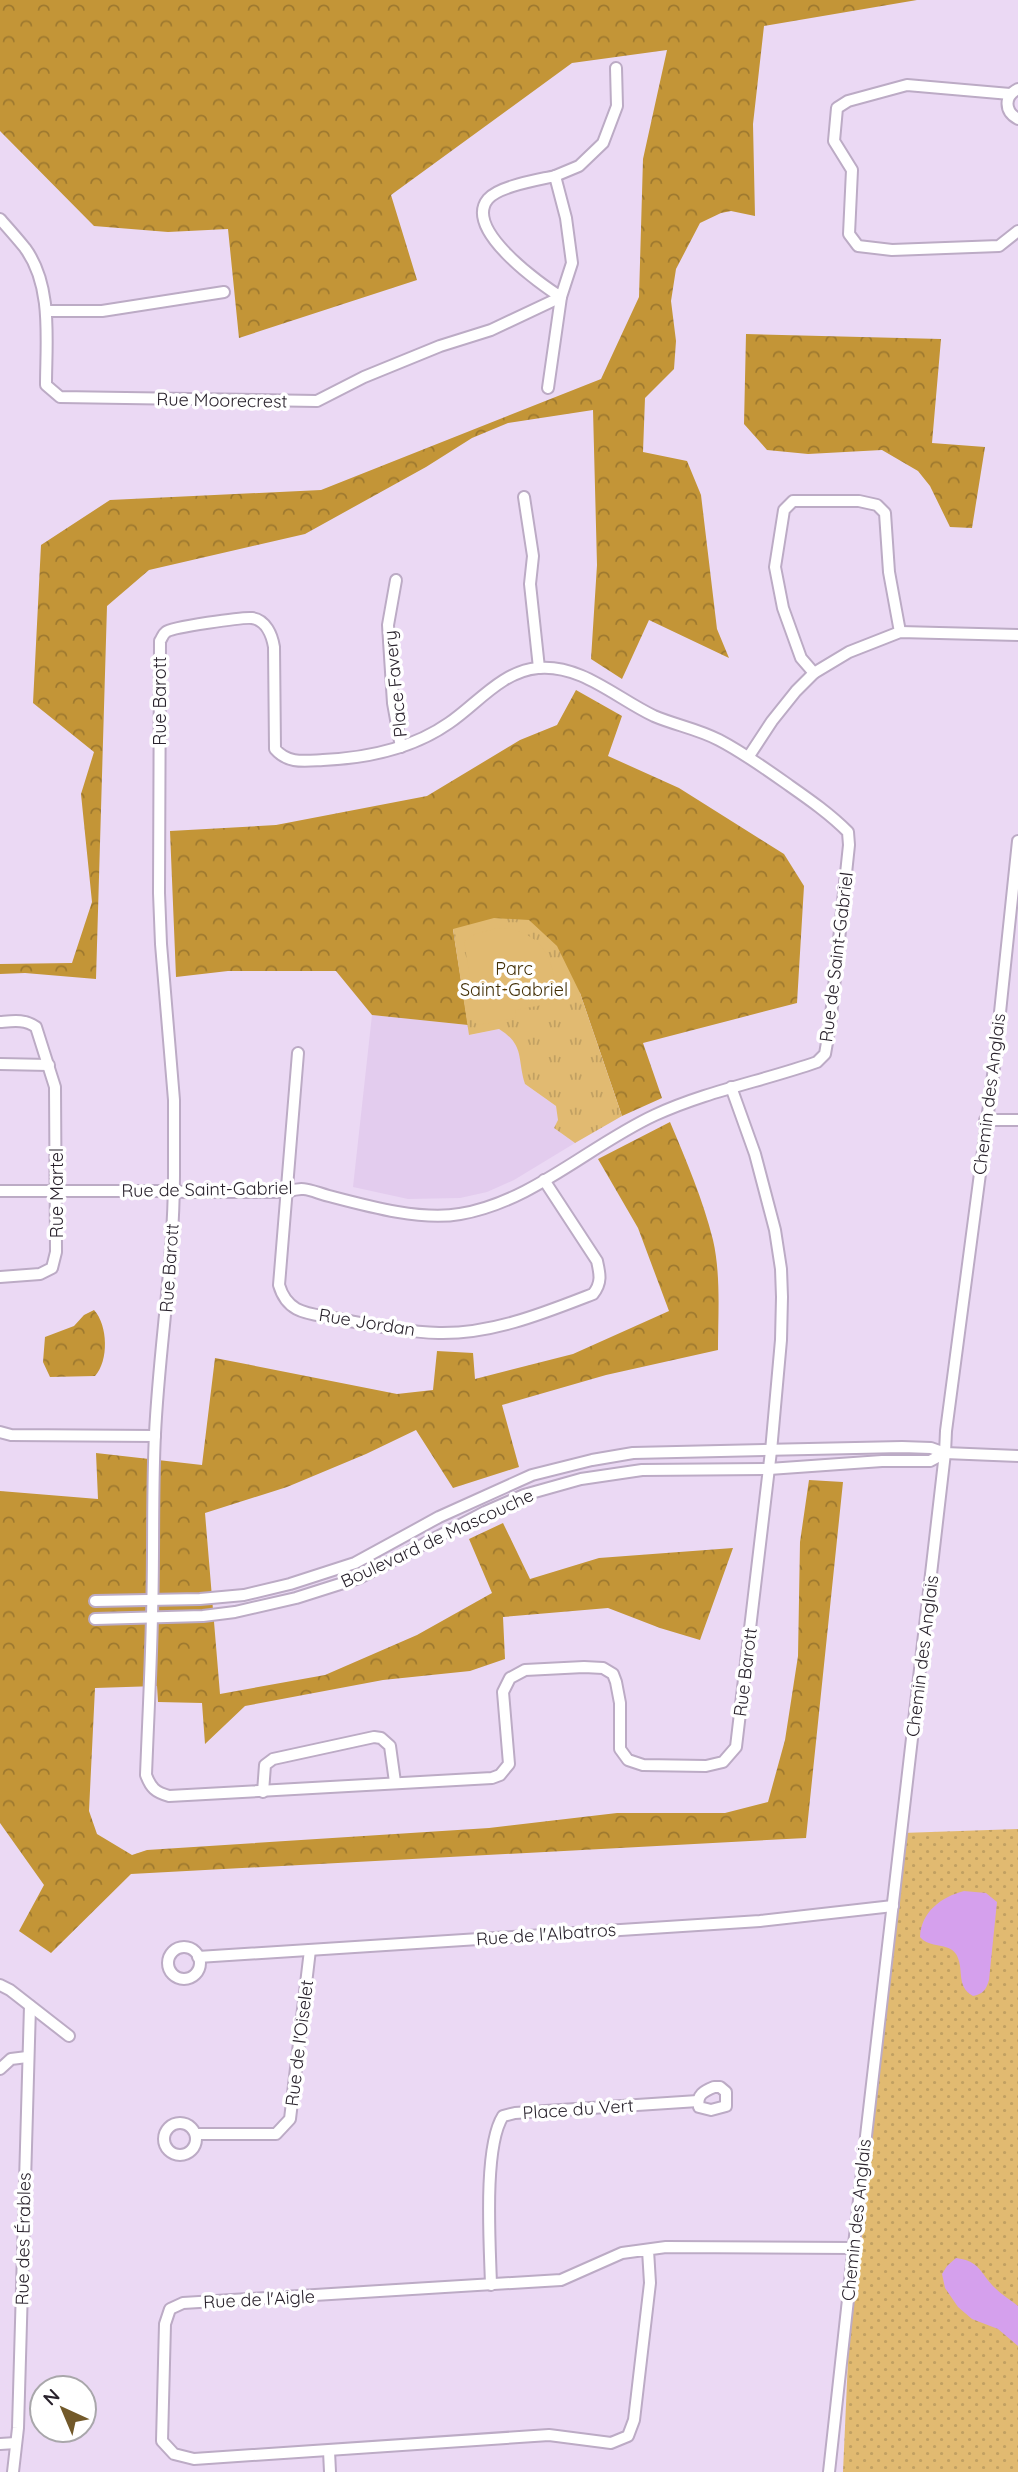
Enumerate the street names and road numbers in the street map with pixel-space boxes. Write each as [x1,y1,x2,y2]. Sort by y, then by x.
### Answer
street label: Rue Moorecrest [156,387,288,413]
street label: Place Favery [378,629,412,739]
street label: Rue Barott [148,656,171,746]
street label: Rue de Saint-Gabriel [814,871,858,1043]
street label: Chemin des Anglais [968,1012,1010,1176]
street label: Rue Martel [45,1148,68,1238]
street label: Rue de Saint-Gabriel [121,1176,293,1202]
street label: Rue Barott [154,1223,184,1313]
street label: Rue Jordan [317,1303,417,1341]
street label: Boulevard de Mascouche [337,1483,537,1593]
street label: Chemin des Anglais [901,1574,943,1738]
street label: Rue Barott [728,1626,762,1718]
street label: Rue de l'Albatros [475,1918,617,1950]
street label: Rue de l'Oiselet [280,1978,318,2108]
street label: Place du Vert [522,2094,634,2124]
street label: Chemin des Anglais [836,2138,876,2302]
street label: Rue des Érables [10,2172,36,2306]
street label: Rue de l'Aigle [203,2285,315,2313]

